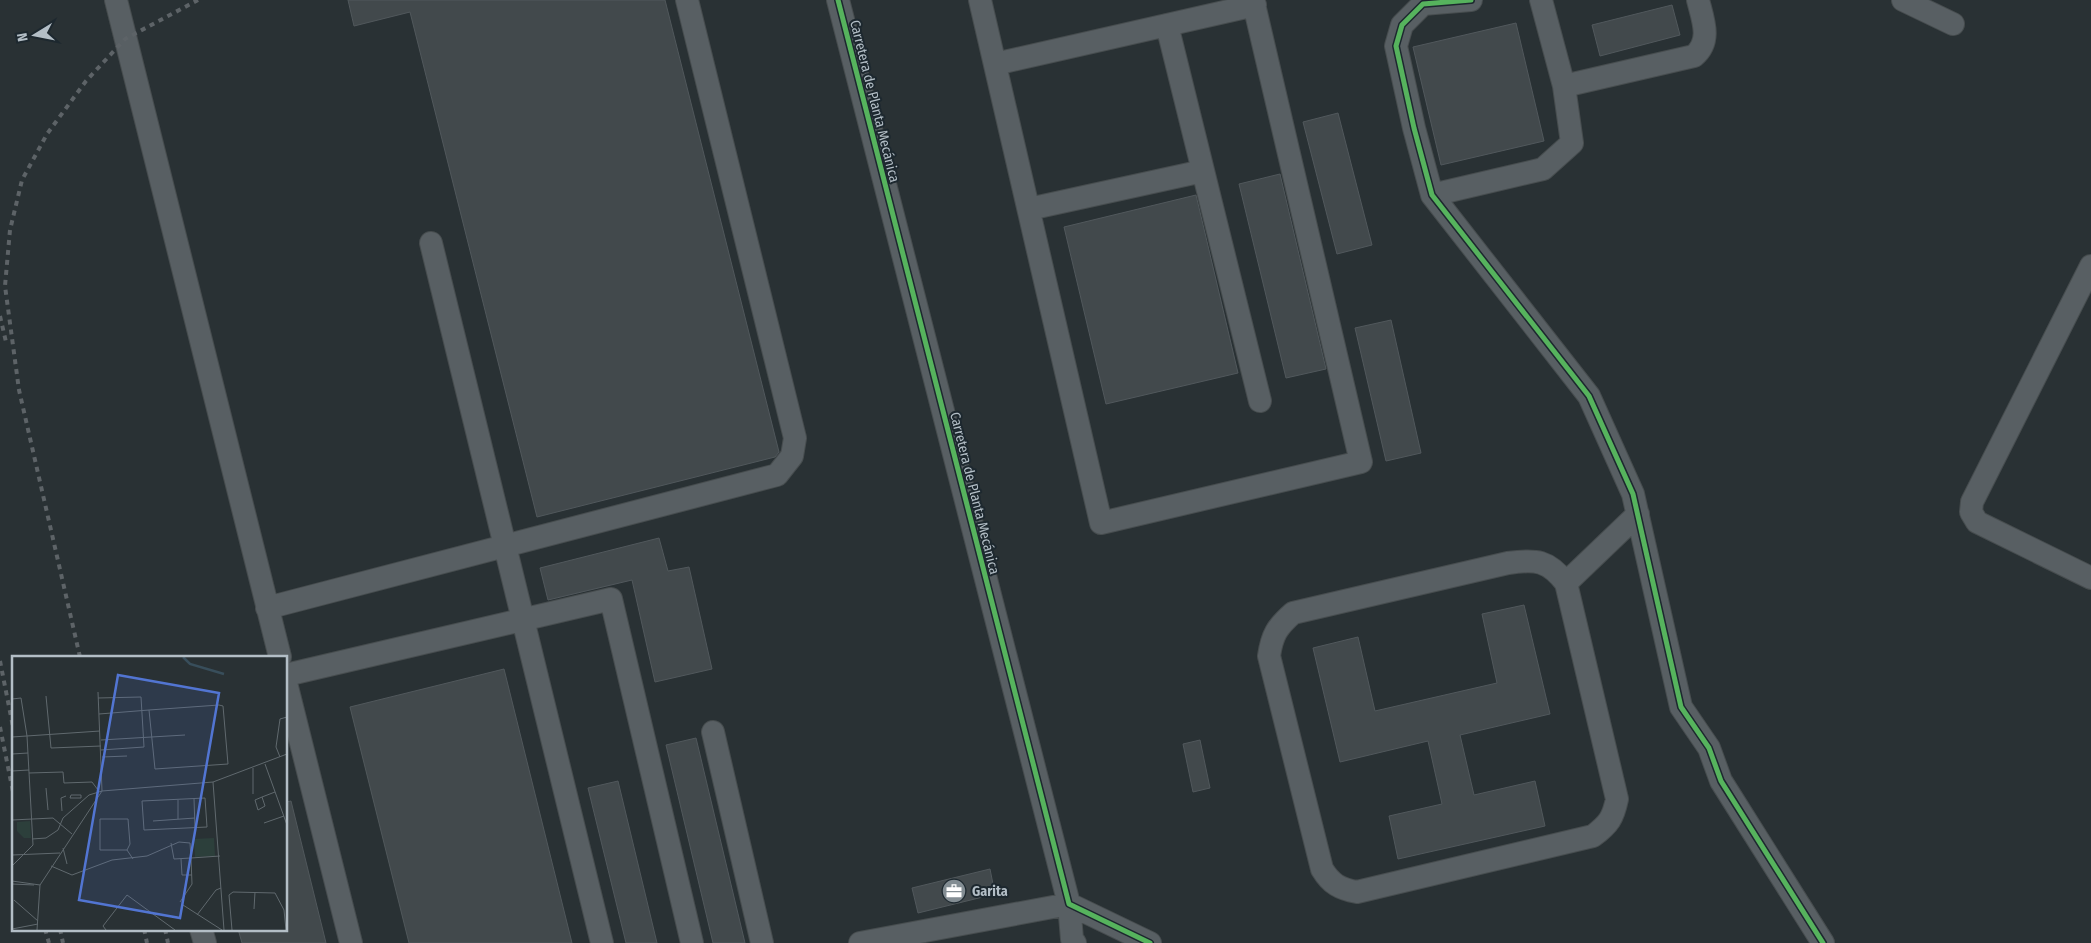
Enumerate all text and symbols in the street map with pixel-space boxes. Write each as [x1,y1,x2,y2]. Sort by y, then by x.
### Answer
north arrow [10,10,60,60]
street label: Carretera de Planta Mecánica [846,18,903,184]
text: N [14,32,32,43]
street label: Carretera de Planta Mecánica [946,410,1003,576]
inset map [12,656,288,930]
office icon: Garita [941,878,967,904]
place label: Garita [972,883,1008,900]

